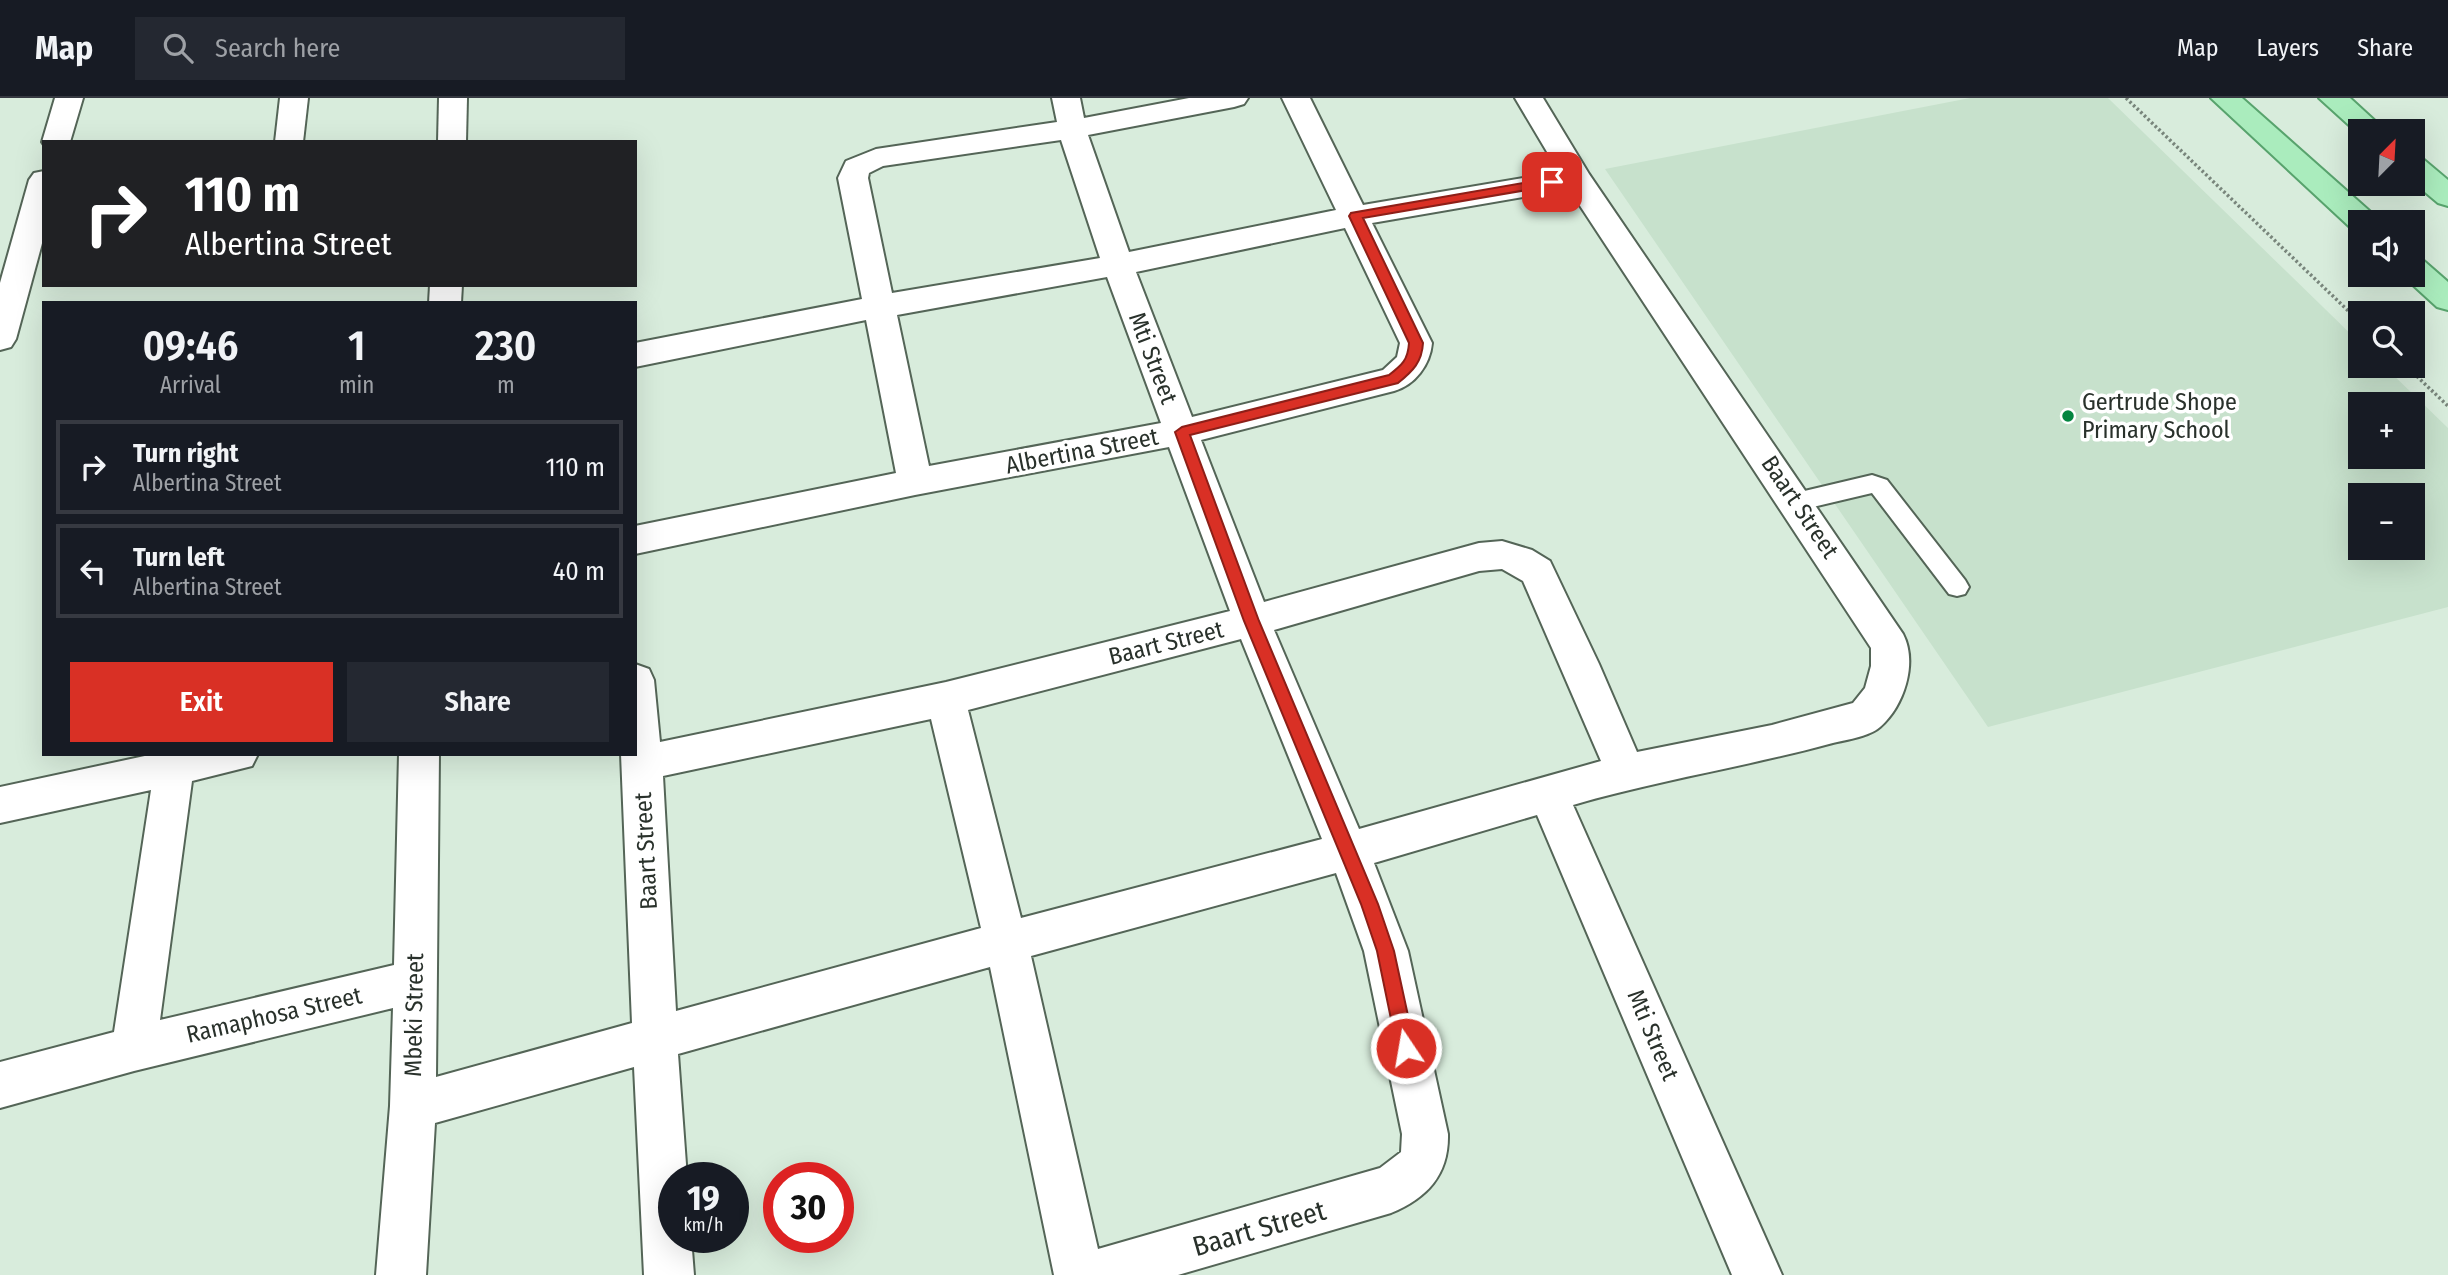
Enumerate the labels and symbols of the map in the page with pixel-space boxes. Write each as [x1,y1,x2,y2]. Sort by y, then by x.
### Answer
north arrow [2348,119,2426,196]
pin [1522,152,1582,212]
street label: Mti Street [1123,308,1183,408]
place label: Gertrude Shope Primary School [2082,388,2237,444]
marker: Gertrude Shope Primary School [2060,408,2076,424]
street label: Albertina Street [1003,422,1161,480]
street label: Baart Street [1756,450,1845,564]
street label: Baart Street [1106,615,1226,671]
street label: Baart Street [629,791,663,910]
street label: Mbeki Street [399,953,429,1077]
street label: Ramaphosa Street [183,981,365,1049]
street label: Mti Street [1621,986,1685,1085]
position arrow [1369,1011,1443,1085]
speed limit sign: 30 [763,1162,854,1253]
street label: Baart Street [1189,1194,1330,1263]

